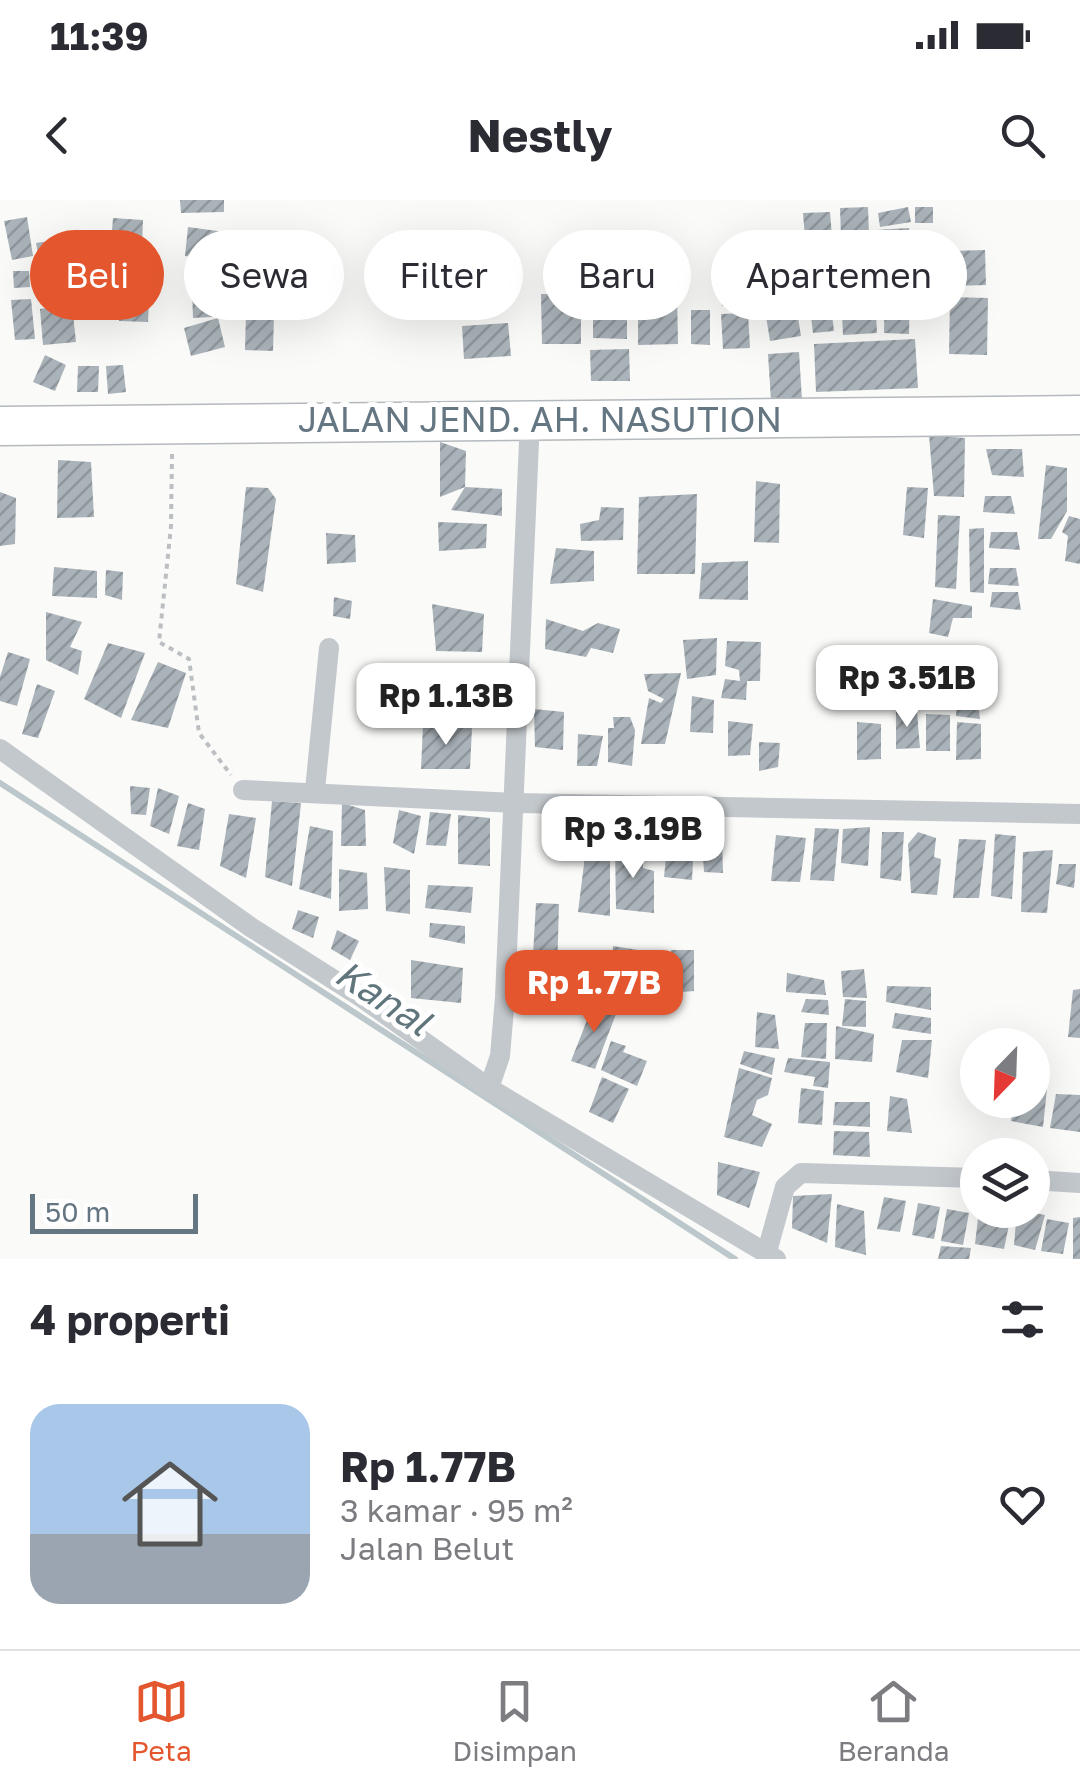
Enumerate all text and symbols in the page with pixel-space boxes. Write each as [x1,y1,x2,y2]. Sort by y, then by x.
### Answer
text: 11:39 [50,13,149,58]
icon: back [30,108,85,163]
text: Nestly [468,108,612,162]
icon: search [995,108,1050,163]
chip: Beli [30,230,164,320]
chip: Sewa [184,230,344,320]
chip: Filter [364,230,523,320]
chip: Baru [543,230,691,320]
chip: Apartemen [711,230,967,320]
street label: JALAN JEND. AH. NASUTION [298,398,782,440]
pin: Rp 3.51B [804,645,1010,730]
text: Rp 3.51B [838,658,976,696]
pin: Rp 1.13B [343,663,549,748]
text: Rp 1.13B [378,676,514,714]
pin: Rp 3.19B [530,796,736,881]
text: Rp 3.19B [563,809,703,847]
water label: Kanal [328,949,441,1045]
pin: Rp 1.77B [491,950,697,1035]
text: Rp 1.77B [527,963,661,1001]
north arrow [960,1028,1050,1118]
map controls [960,1028,1050,1228]
button: layers [960,1138,1050,1228]
scale bar [30,1189,198,1234]
text: 50 m [45,1195,110,1228]
icon: filters [995,1292,1050,1347]
text: 4 properti [30,1294,230,1344]
text: Rp 1.77B [340,1441,516,1491]
icon: home [110,1444,230,1564]
icon: heart [995,1477,1050,1532]
text: 3 kamar · 95 m² [340,1491,573,1529]
text: Jalan Belut [340,1529,514,1567]
tab: Peta [130,1674,192,1767]
tab: Disimpan [453,1674,577,1767]
tab: Beranda [838,1674,950,1767]

